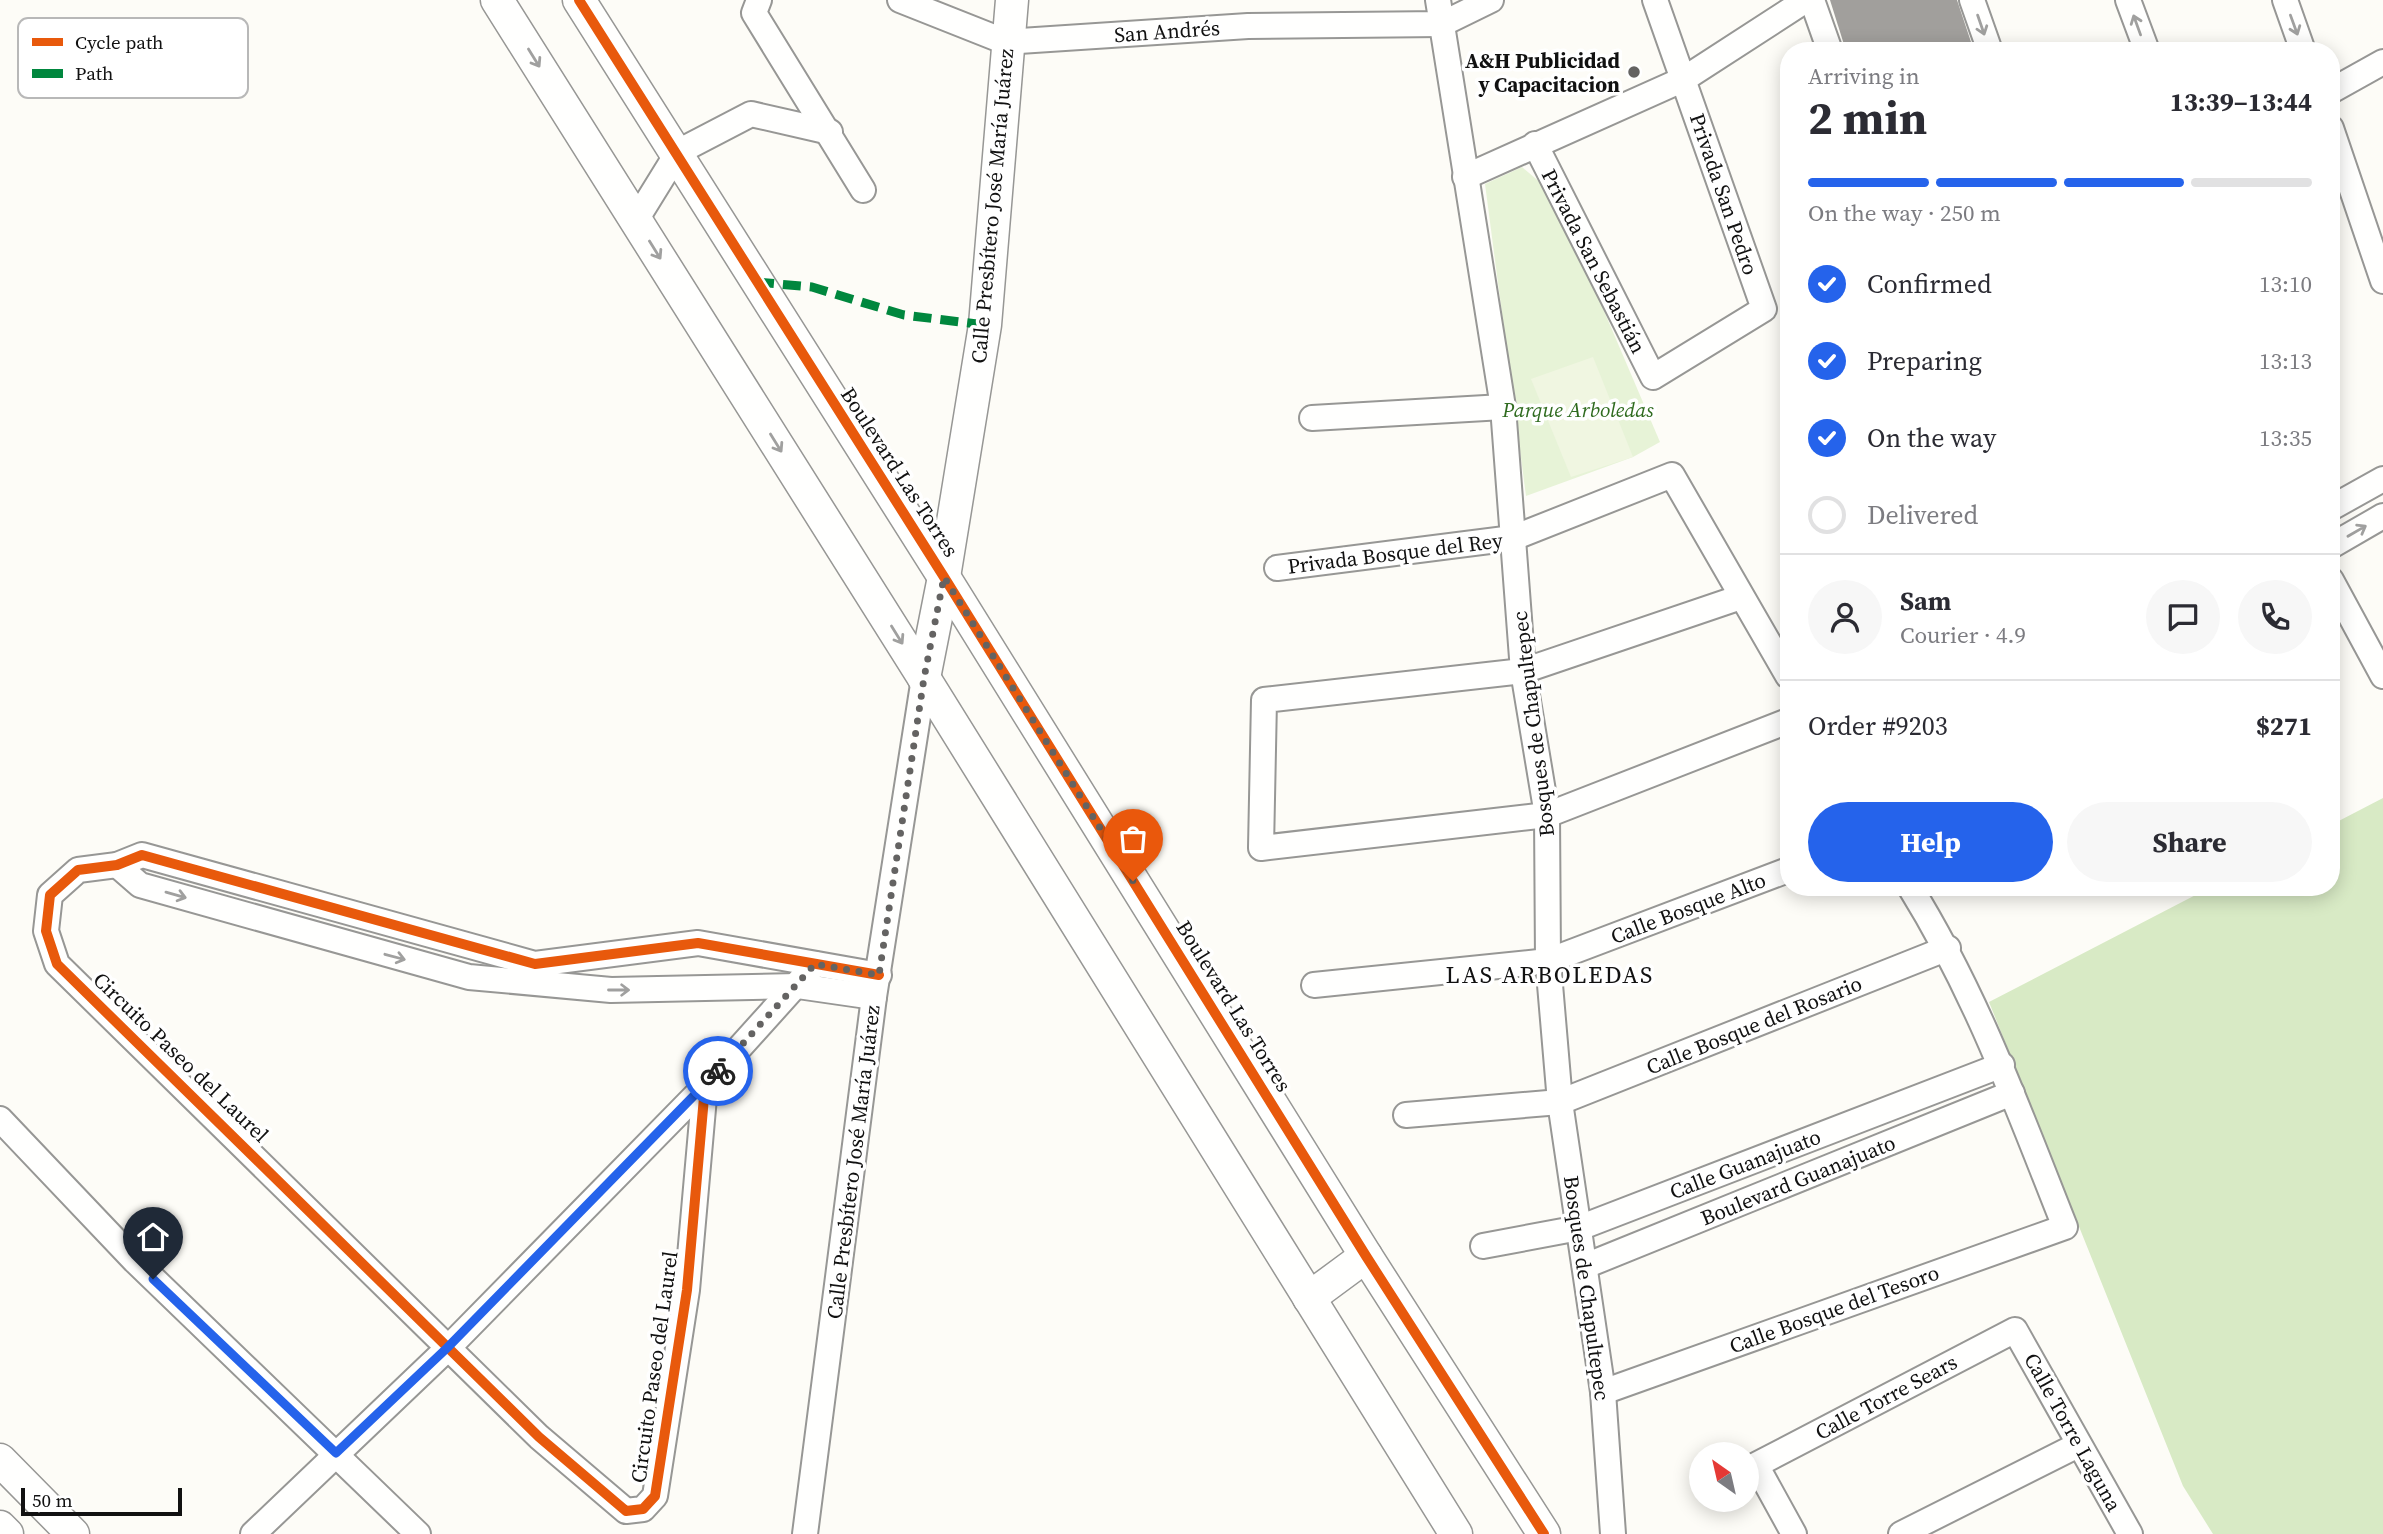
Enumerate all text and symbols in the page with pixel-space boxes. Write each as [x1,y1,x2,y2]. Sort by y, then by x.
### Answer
street label: San Andrés [1113,13,1221,49]
one-way arrow [1976,14,1988,36]
one-way arrow [2289,14,2301,36]
one-way arrow [2130,15,2143,37]
legend [18,18,248,98]
text: Cycle path [75,29,164,55]
place label: A&H Publicidad y Capacitacion [1465,46,1621,99]
one-way arrow [527,47,541,67]
street label: Calle Presbítero José María Juárez [964,47,1020,365]
text: Path [75,60,113,86]
text: Arriving in [1808,60,1920,92]
marker: A&H Publicidad y Capacitacion [1626,64,1642,80]
text: 13:39–13:44 [2170,84,2312,120]
text: 2 min [1808,86,1927,149]
street label: Privada San Pedro [1683,109,1765,279]
street label: Privada San Sebastián [1535,164,1653,359]
text: On the way · 250 m [1808,197,2001,229]
one-way arrow [648,240,662,260]
icon: check [1808,265,1846,303]
text: Confirmed [1867,266,1992,302]
text: 13:10 [2259,268,2312,300]
icon: check [1808,342,1846,380]
text: Preparing [1867,343,1982,379]
text: 13:13 [2259,345,2312,377]
street label: Boulevard Las Torres [834,382,966,562]
park label: Parque Arboledas [1501,395,1654,424]
icon: check [1808,419,1846,457]
text: On the way [1867,420,1996,456]
text: 13:35 [2259,422,2312,454]
one-way arrow [769,432,783,452]
text: Delivered [1867,497,1978,533]
one-way arrow [2346,524,2367,537]
street label: Privada Bosque del Rey [1286,525,1505,581]
button: person [1808,580,1882,654]
button: chat [2146,580,2220,654]
button: phone [2238,580,2312,654]
text: Sam [1900,583,1951,619]
street label: Bosques de Chapultepec [1505,610,1561,838]
text: Courier · 4.9 [1900,619,2026,651]
one-way arrow [891,625,905,645]
text: Order #9203 [1808,708,1948,744]
text: $271 [2256,708,2312,744]
button: Help [1808,802,2053,882]
button: Share [2067,802,2312,882]
pin [1103,809,1163,881]
icon: bag [1114,820,1152,858]
street label: Calle Bosque Alto [1606,865,1770,951]
one-way arrow [165,890,187,903]
street label: Boulevard Las Torres [1170,915,1298,1097]
one-way arrow [383,951,406,964]
district label: LAS ARBOLEDAS [1446,958,1654,991]
street label: Circuito Paseo del Laurel [87,965,275,1149]
street label: Calle Bosque del Rosario [1642,968,1866,1082]
one-way arrow [608,983,631,997]
street label: Calle Presbítero José María Juárez [819,1003,887,1321]
courier [683,1036,753,1106]
icon: bike [699,1052,737,1090]
street label: Calle Guanajuato [1665,1122,1825,1206]
street label: Boulevard Guanajuato [1696,1128,1900,1232]
street label: Bosques de Chapultepec [1557,1174,1617,1402]
pin [123,1207,183,1279]
icon: home [134,1218,172,1256]
street label: Circuito Paseo del Laurel [623,1249,685,1485]
street label: Calle Bosque del Tesoro [1725,1258,1943,1360]
street label: Calle Torre Sears [1810,1347,1962,1447]
street label: Calle Torre Laguna [2017,1348,2129,1517]
north arrow [1689,1442,1759,1512]
map controls [1689,1442,1759,1512]
scale bar [21,1485,182,1517]
text: 50 m [32,1487,73,1513]

